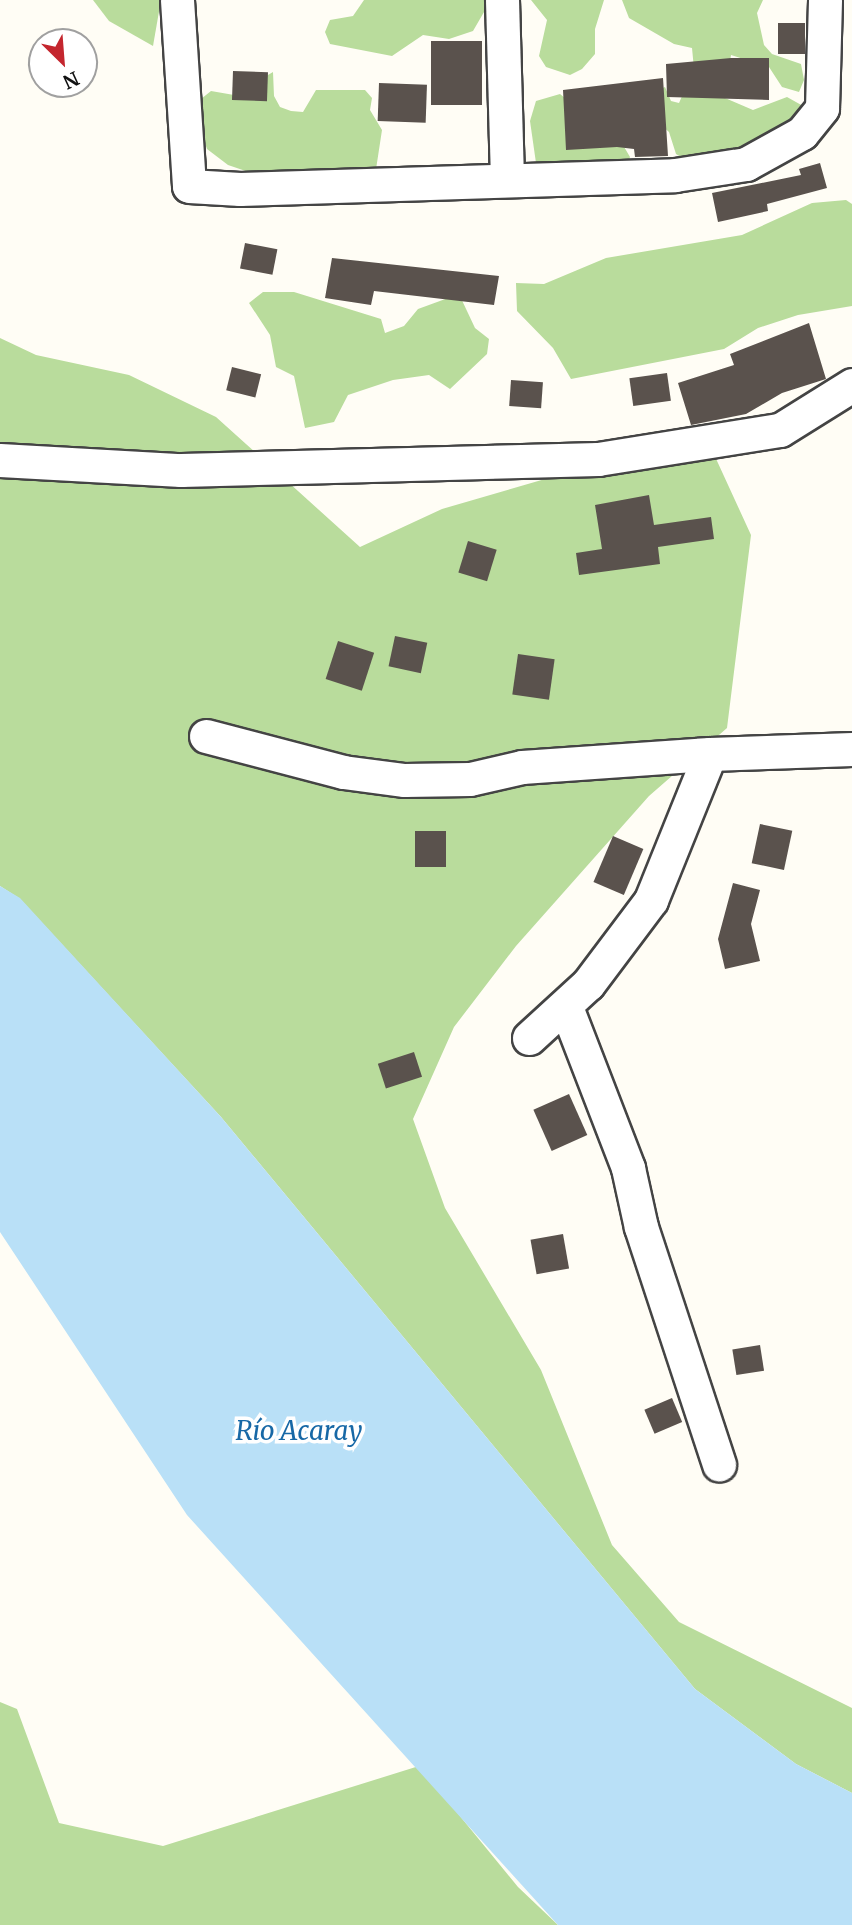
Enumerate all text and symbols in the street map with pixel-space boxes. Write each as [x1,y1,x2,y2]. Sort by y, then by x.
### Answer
north arrow [28,28,98,98]
text: N [59,66,83,94]
water label: Río Acaray [236,1415,362,1447]

